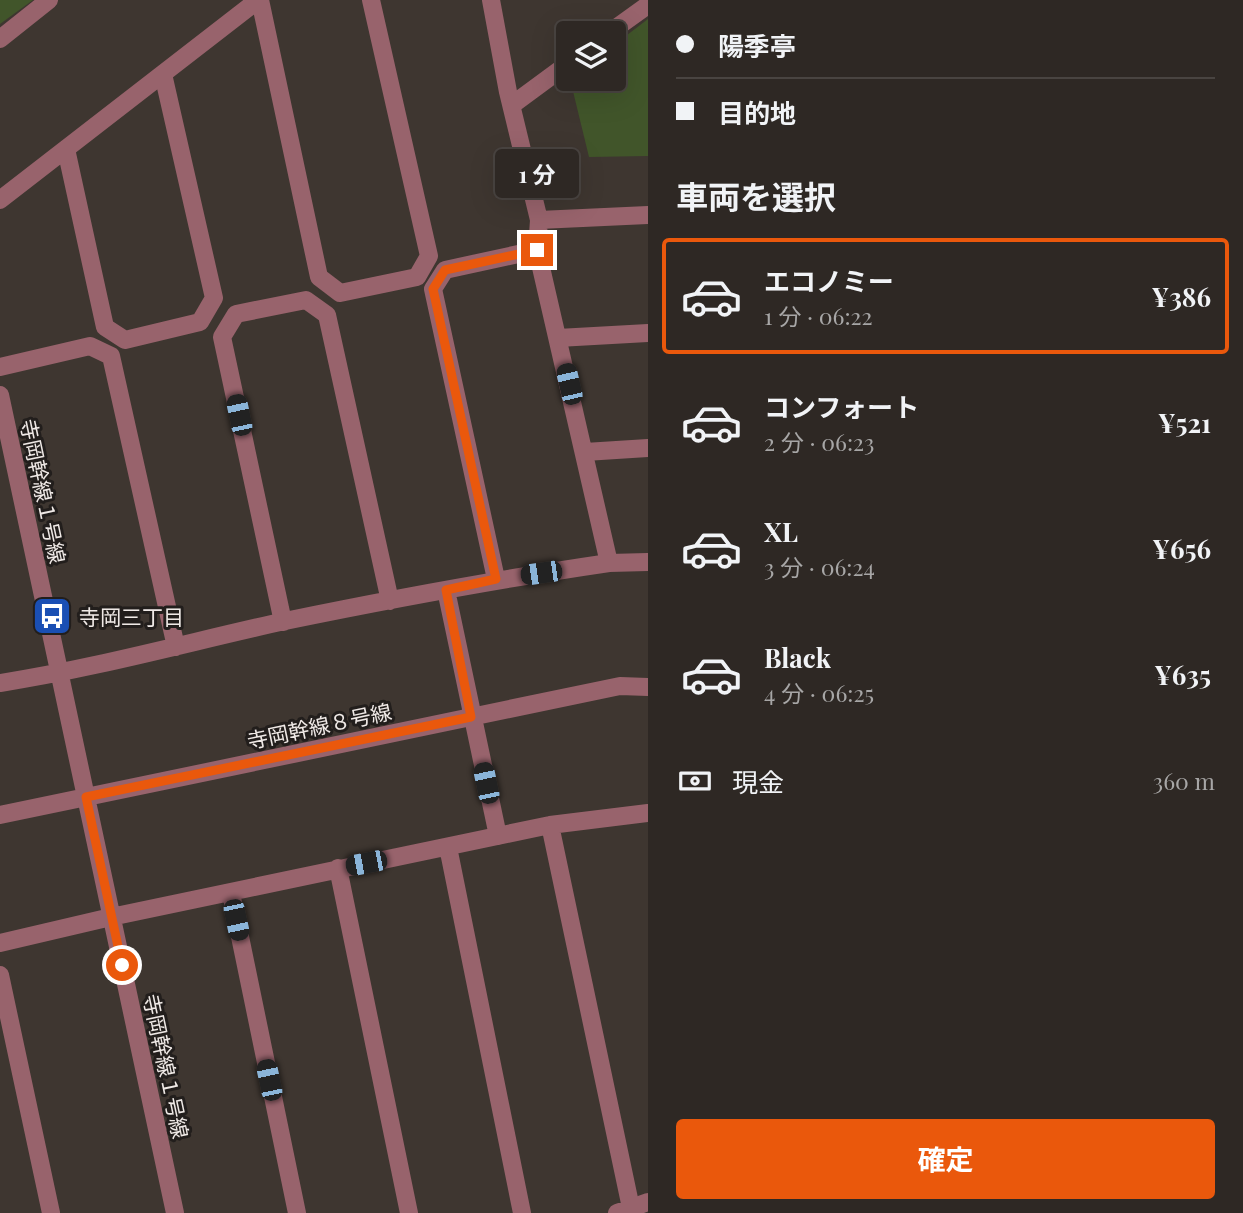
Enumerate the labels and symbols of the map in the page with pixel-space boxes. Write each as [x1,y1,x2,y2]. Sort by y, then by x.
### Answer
callout: 1 分 [495,148,579,198]
route end [521,234,553,266]
car [555,361,584,407]
car [225,392,254,438]
street label: 寺岡幹線１号線 [15,416,73,566]
car [519,560,564,586]
bus stop icon: 寺岡三丁目 [31,595,73,637]
place label: 寺岡三丁目 [79,602,184,630]
street label: 寺岡幹線８号線 [244,696,394,754]
car [472,760,501,806]
car [344,849,389,877]
car [222,897,251,943]
route start [106,949,138,981]
street label: 寺岡幹線１号線 [138,991,196,1141]
car [255,1057,284,1103]

